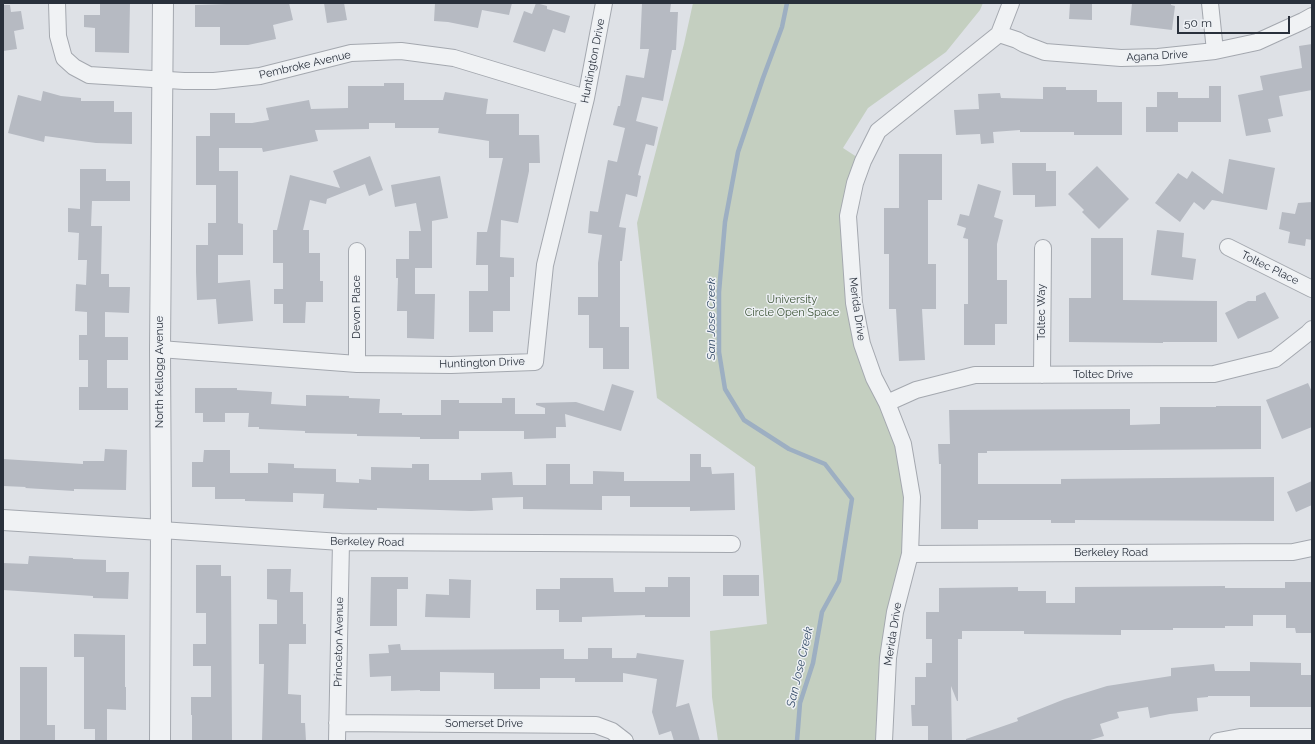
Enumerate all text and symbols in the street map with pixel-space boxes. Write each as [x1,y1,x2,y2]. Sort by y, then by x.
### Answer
scale bar [1179,8,1292,34]
text: 50 m [1184,16,1212,30]
street label: Huntington Drive [578,18,608,104]
street label: Pembroke Avenue [258,48,352,82]
street label: Agana Drive [1126,48,1188,64]
street label: Toltec Place [1239,248,1301,288]
street label: Devon Place [350,275,364,339]
street label: Merida Drive [846,276,868,342]
water label: San Jose Creek [704,278,718,360]
street label: Toltec Way [1035,284,1049,340]
park label: University Circle Open Space [745,293,839,319]
street label: North Kellogg Avenue [153,316,167,428]
street label: Huntington Drive [439,355,525,371]
street label: Toltec Drive [1073,368,1133,382]
street label: Berkeley Road [330,535,404,549]
street label: Berkeley Road [1074,546,1148,560]
street label: Princeton Avenue [332,597,346,687]
street label: Merida Drive [881,601,905,667]
water label: San Jose Creek [784,625,816,709]
street label: Somerset Drive [445,717,523,731]

